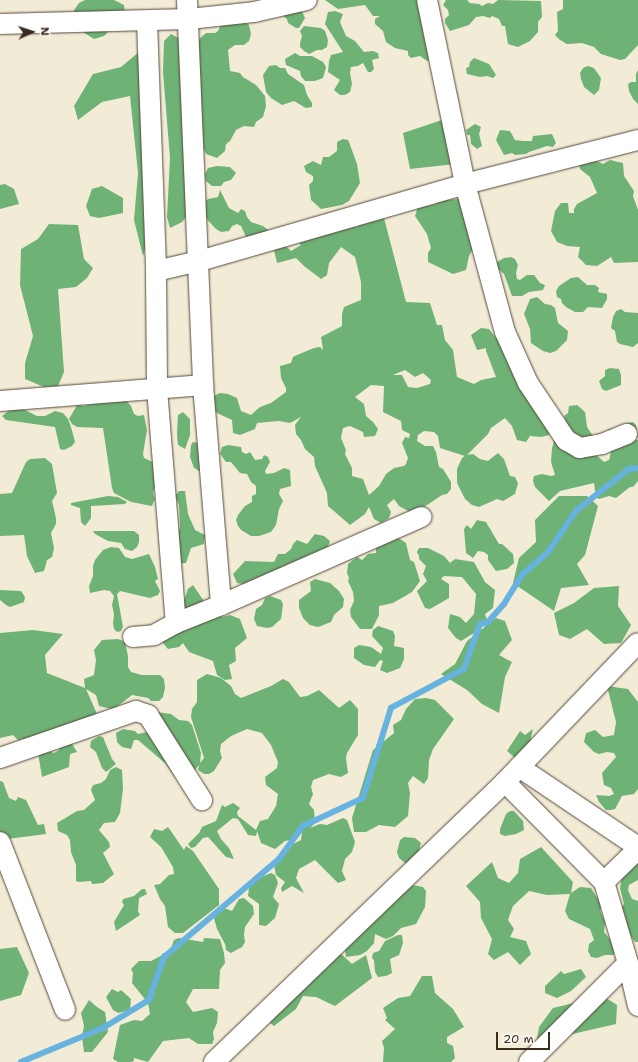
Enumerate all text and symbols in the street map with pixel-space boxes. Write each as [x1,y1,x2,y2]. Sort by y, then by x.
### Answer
north arrow [12,12,52,52]
text: N [37,27,52,36]
scale bar [498,1024,552,1050]
text: 20 m [503,1031,534,1047]

